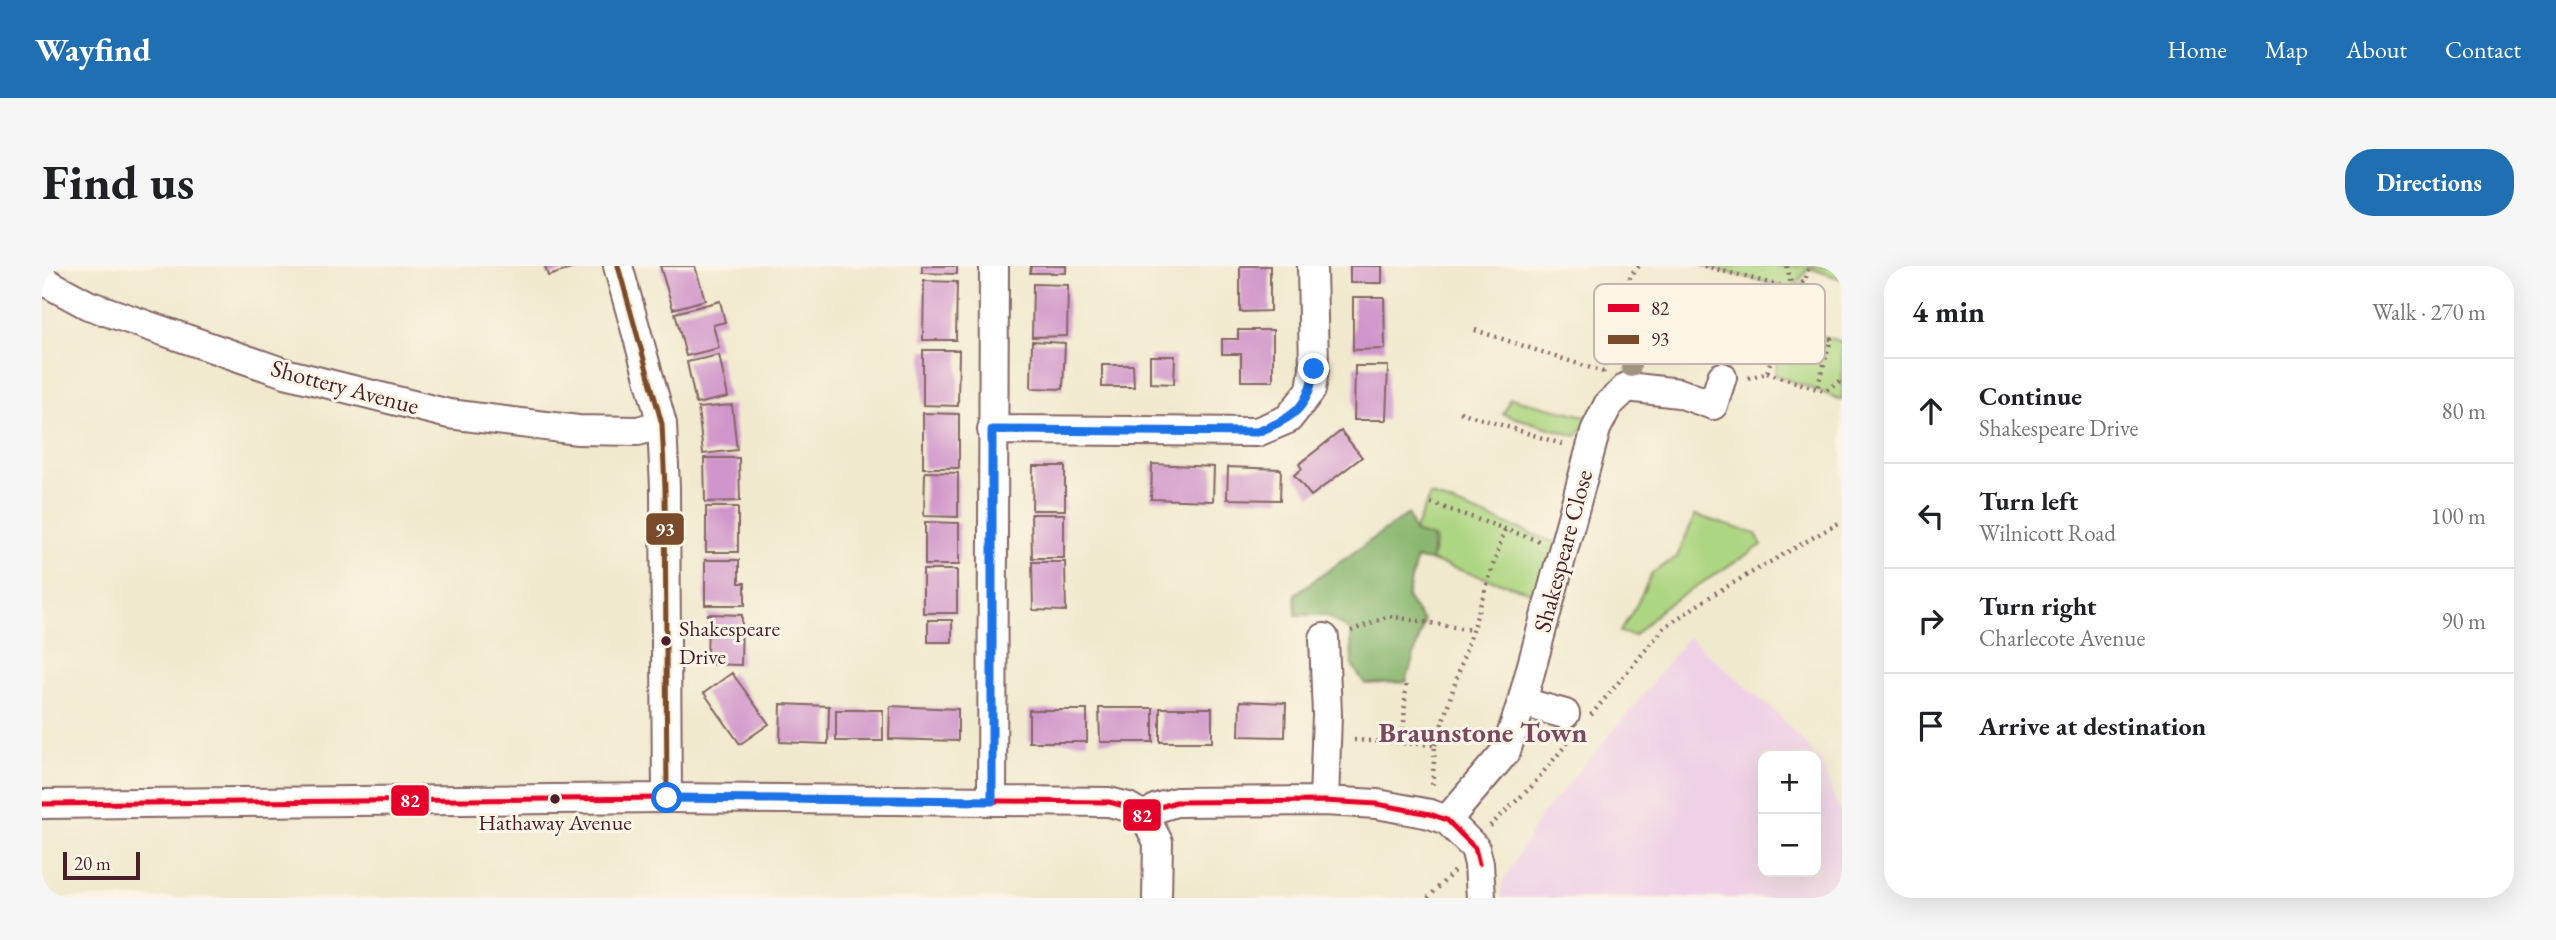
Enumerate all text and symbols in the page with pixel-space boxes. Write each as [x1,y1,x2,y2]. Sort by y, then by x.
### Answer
text: Wayfind [35,28,151,71]
text: Home [2167,34,2227,65]
text: Map [2265,34,2308,65]
text: About [2346,34,2407,65]
text: Contact [2445,34,2521,65]
button: Directions [2345,149,2514,216]
text: Find us [42,150,194,214]
legend [1594,284,1825,364]
text: 4 min [1912,292,1985,331]
text: 82 [1651,296,1669,321]
text: Walk · 270 m [2372,297,2486,327]
text: 93 [1651,327,1669,352]
street label: Shottery Avenue [268,352,423,421]
route end [1298,353,1329,384]
text: Continue [1979,379,2082,413]
icon: ahead [1912,392,1950,430]
text: 80 m [2441,396,2486,426]
text: Shakespeare Drive [1979,413,2138,443]
street label: Shakespeare Close [1526,466,1599,635]
text: Turn left [1979,484,2078,518]
icon: left [1912,497,1950,535]
text: 100 m [2430,501,2486,531]
line badge: 93 [645,512,685,546]
text: 93 [655,517,675,542]
text: Wilnicott Road [1979,518,2116,548]
text: Turn right [1979,589,2097,623]
icon: right [1912,602,1950,640]
text: 90 m [2441,606,2486,636]
place label: Shakespeare Drive [679,614,780,671]
text: Charlecote Avenue [1979,623,2145,653]
marker: Shakespeare Drive [659,634,673,648]
icon: arrive [1912,707,1950,745]
text: Arrive at destination [1979,709,2206,743]
district label: Braunstone Town [1379,714,1588,750]
map controls [1758,751,1821,877]
button: + [1758,751,1821,814]
route start [651,782,682,813]
line badge: 82 [390,784,430,817]
text: 82 [400,788,420,813]
marker: Hathaway Avenue [548,792,562,806]
line badge: 82 [1122,798,1162,832]
text: 82 [1132,803,1152,828]
place label: Hathaway Avenue [478,808,632,837]
button: − [1758,814,1821,877]
scale bar [63,849,140,881]
text: 20 m [74,851,111,876]

